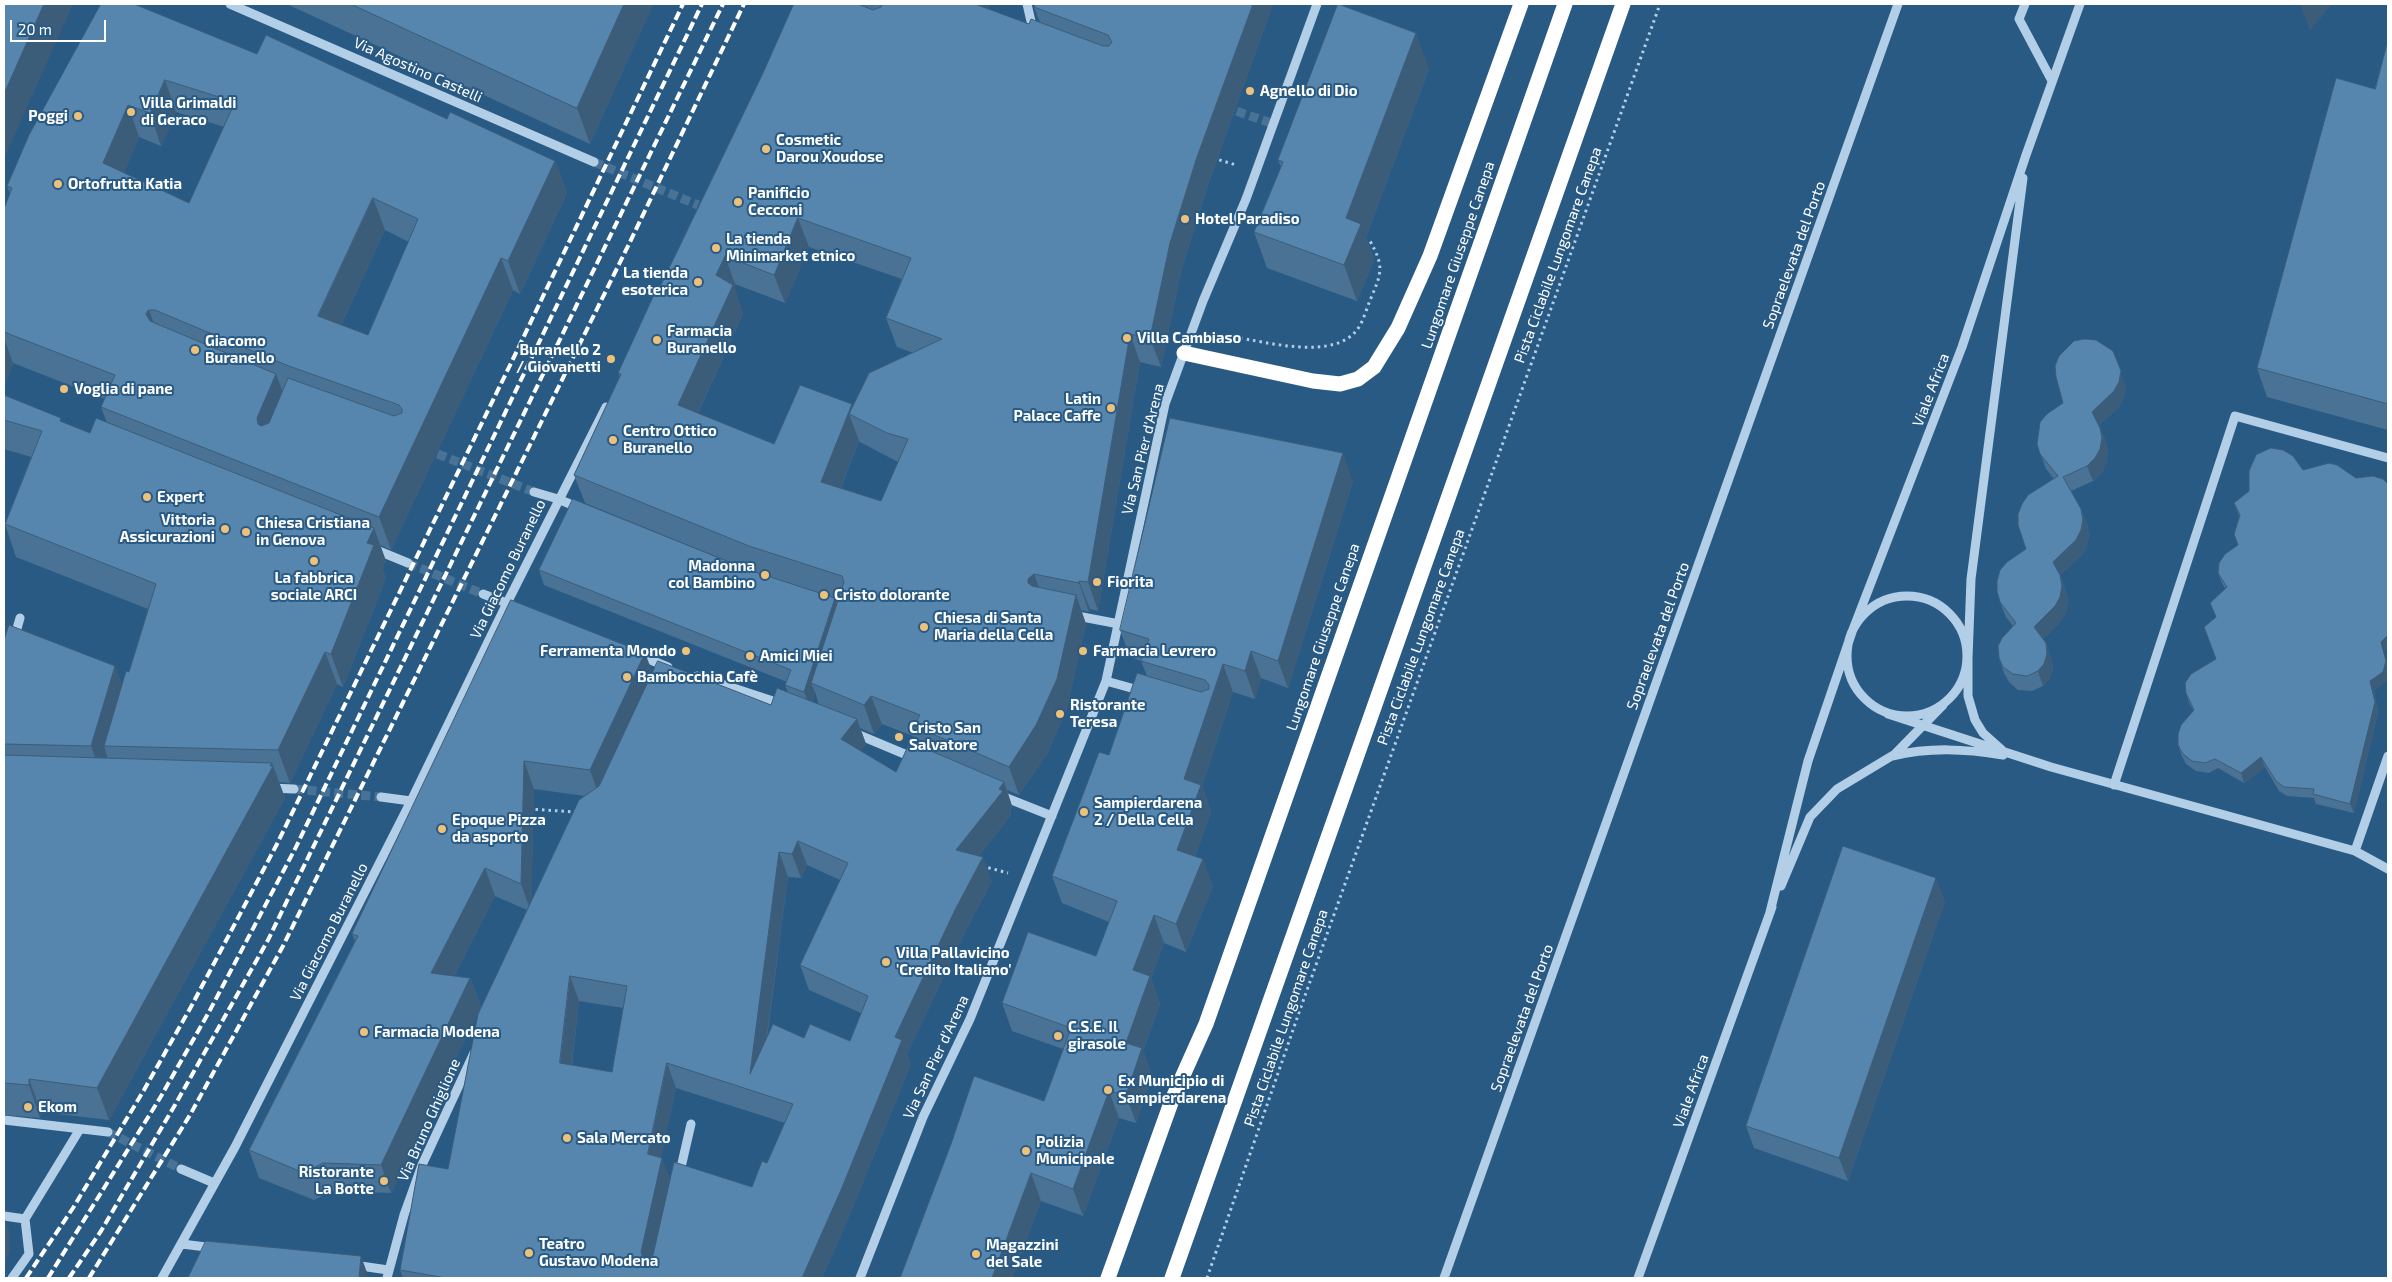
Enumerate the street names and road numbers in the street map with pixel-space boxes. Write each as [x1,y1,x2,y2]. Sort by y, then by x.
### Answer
street label: Via Agostino Castelli [351,34,485,106]
street label: Pista Ciclabile Lungomare Canepa [1510,144,1606,366]
street label: Lungomare Giuseppe Canepa [1417,159,1499,351]
street label: Sopraelevata del Porto [1759,179,1829,331]
street label: Viale Africa [1909,351,1953,429]
street label: Via San Pier d'Arena [1118,382,1168,516]
street label: Via Giacomo Buranello [466,496,550,642]
street label: Pista Ciclabile Lungomare Canepa [1373,526,1469,748]
street label: Lungomare Giuseppe Canepa [1282,541,1364,733]
street label: Sopraelevata del Porto [1623,560,1693,712]
street label: Via Giacomo Buranello [286,860,372,1004]
street label: Pista Ciclabile Lungomare Canepa [1240,907,1332,1129]
street label: Sopraelevata del Porto [1487,942,1557,1094]
street label: Via San Pier d'Arena [899,992,973,1122]
street label: Viale Africa [1669,1052,1713,1130]
street label: Via Bruno Ghiglione [394,1056,464,1184]

